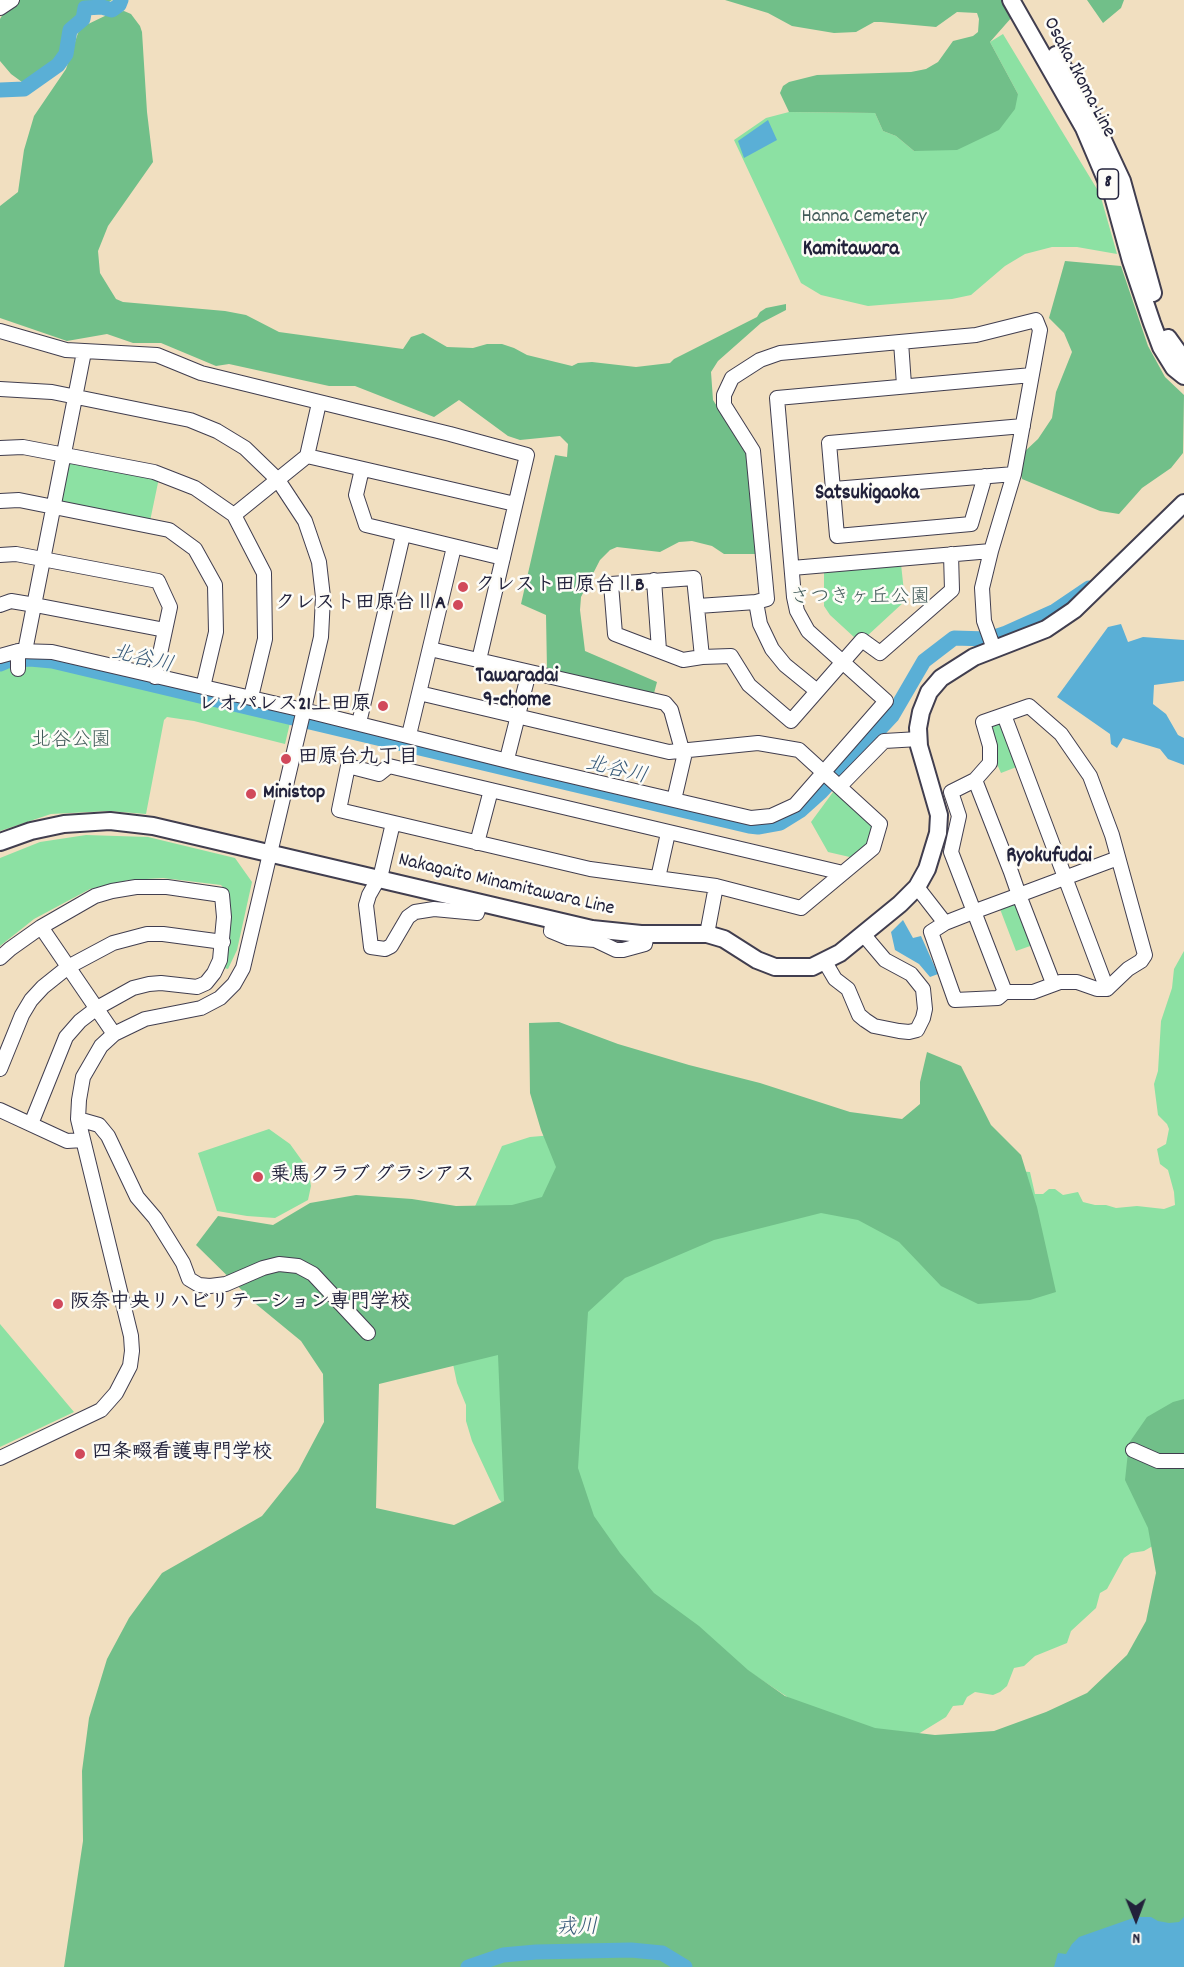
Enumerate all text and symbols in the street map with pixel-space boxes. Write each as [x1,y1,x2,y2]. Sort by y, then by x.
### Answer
street label: Osaka Ikoma Line [1036,14,1120,142]
road number: 8 [1098,169,1118,199]
park label: Hanna Cemetery [802,206,926,230]
district label: Kamitawara [803,238,899,264]
district label: Satsukigaoka [815,482,919,508]
place label: クレスト田原台ⅡB [475,575,644,599]
marker: クレスト田原台ⅡB [456,580,470,594]
park label: さつきヶ丘公園 [790,587,930,611]
place label: クレスト田原台ⅡA [275,593,446,617]
marker: クレスト田原台ⅡA [451,598,465,612]
water label: 北谷川 [108,642,176,680]
district label: Tawaradai 9-chome [476,665,558,715]
place label: レオパレス21上田原 [198,694,371,718]
marker: レオパレス21上田原 [376,699,390,713]
park label: 北谷公園 [31,730,111,754]
place label: 田原台九丁目 [298,747,418,771]
marker: 田原台九丁目 [279,752,293,766]
water label: 北谷川 [582,753,650,791]
place label: Ministop [263,782,325,806]
marker: Ministop [244,787,258,801]
district label: Ryokufudai [1006,845,1092,871]
street label: Nakagaito Minamitawara Line [396,849,616,923]
place label: 乗馬クラブ グラシアス [270,1165,475,1189]
marker: 乗馬クラブ グラシアス [251,1170,265,1184]
place label: 阪奈中央リハビリテーション専門学校 [70,1292,410,1316]
marker: 阪奈中央リハビリテーション専門学校 [51,1297,65,1311]
place label: 四条畷看護専門学校 [92,1442,272,1466]
marker: 四条畷看護専門学校 [73,1447,87,1461]
north arrow [1106,1889,1166,1949]
water label: 戎川 [556,1917,598,1943]
text: N [1132,1926,1140,1949]

